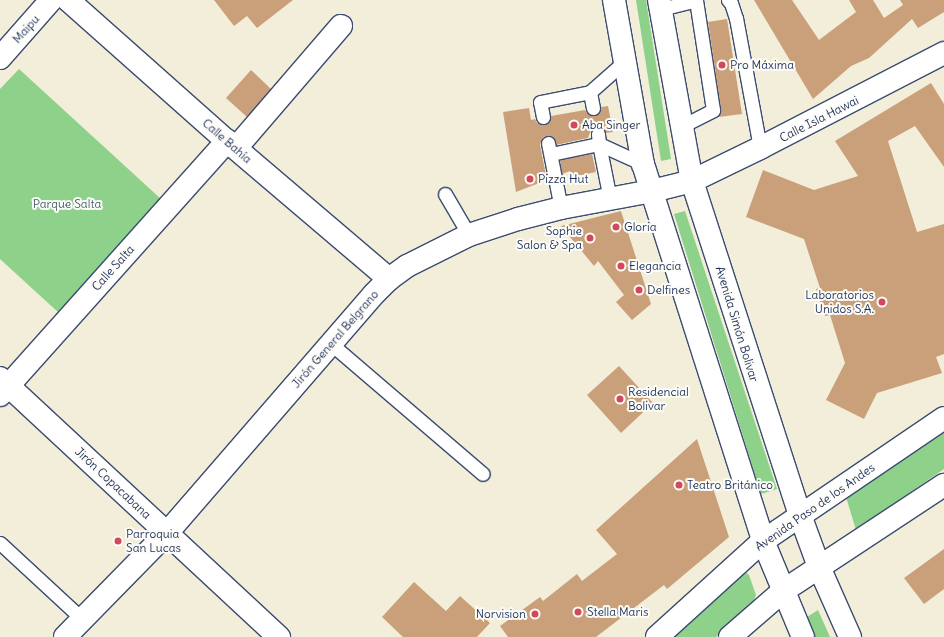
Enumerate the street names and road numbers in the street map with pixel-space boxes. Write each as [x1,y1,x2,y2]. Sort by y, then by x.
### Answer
street label: Maipu [10,12,42,46]
street label: Calle Isla Hawai [777,93,861,145]
street label: Calle Bahía [199,116,255,166]
street label: Calle Salta [89,242,137,294]
street label: Avenida Simón Bolivar [713,264,761,384]
street label: Jirón General Belgrano [289,287,381,391]
street label: Jirón Copacabana [72,444,154,522]
street label: Avenida Paso de los Andes [752,460,878,554]

